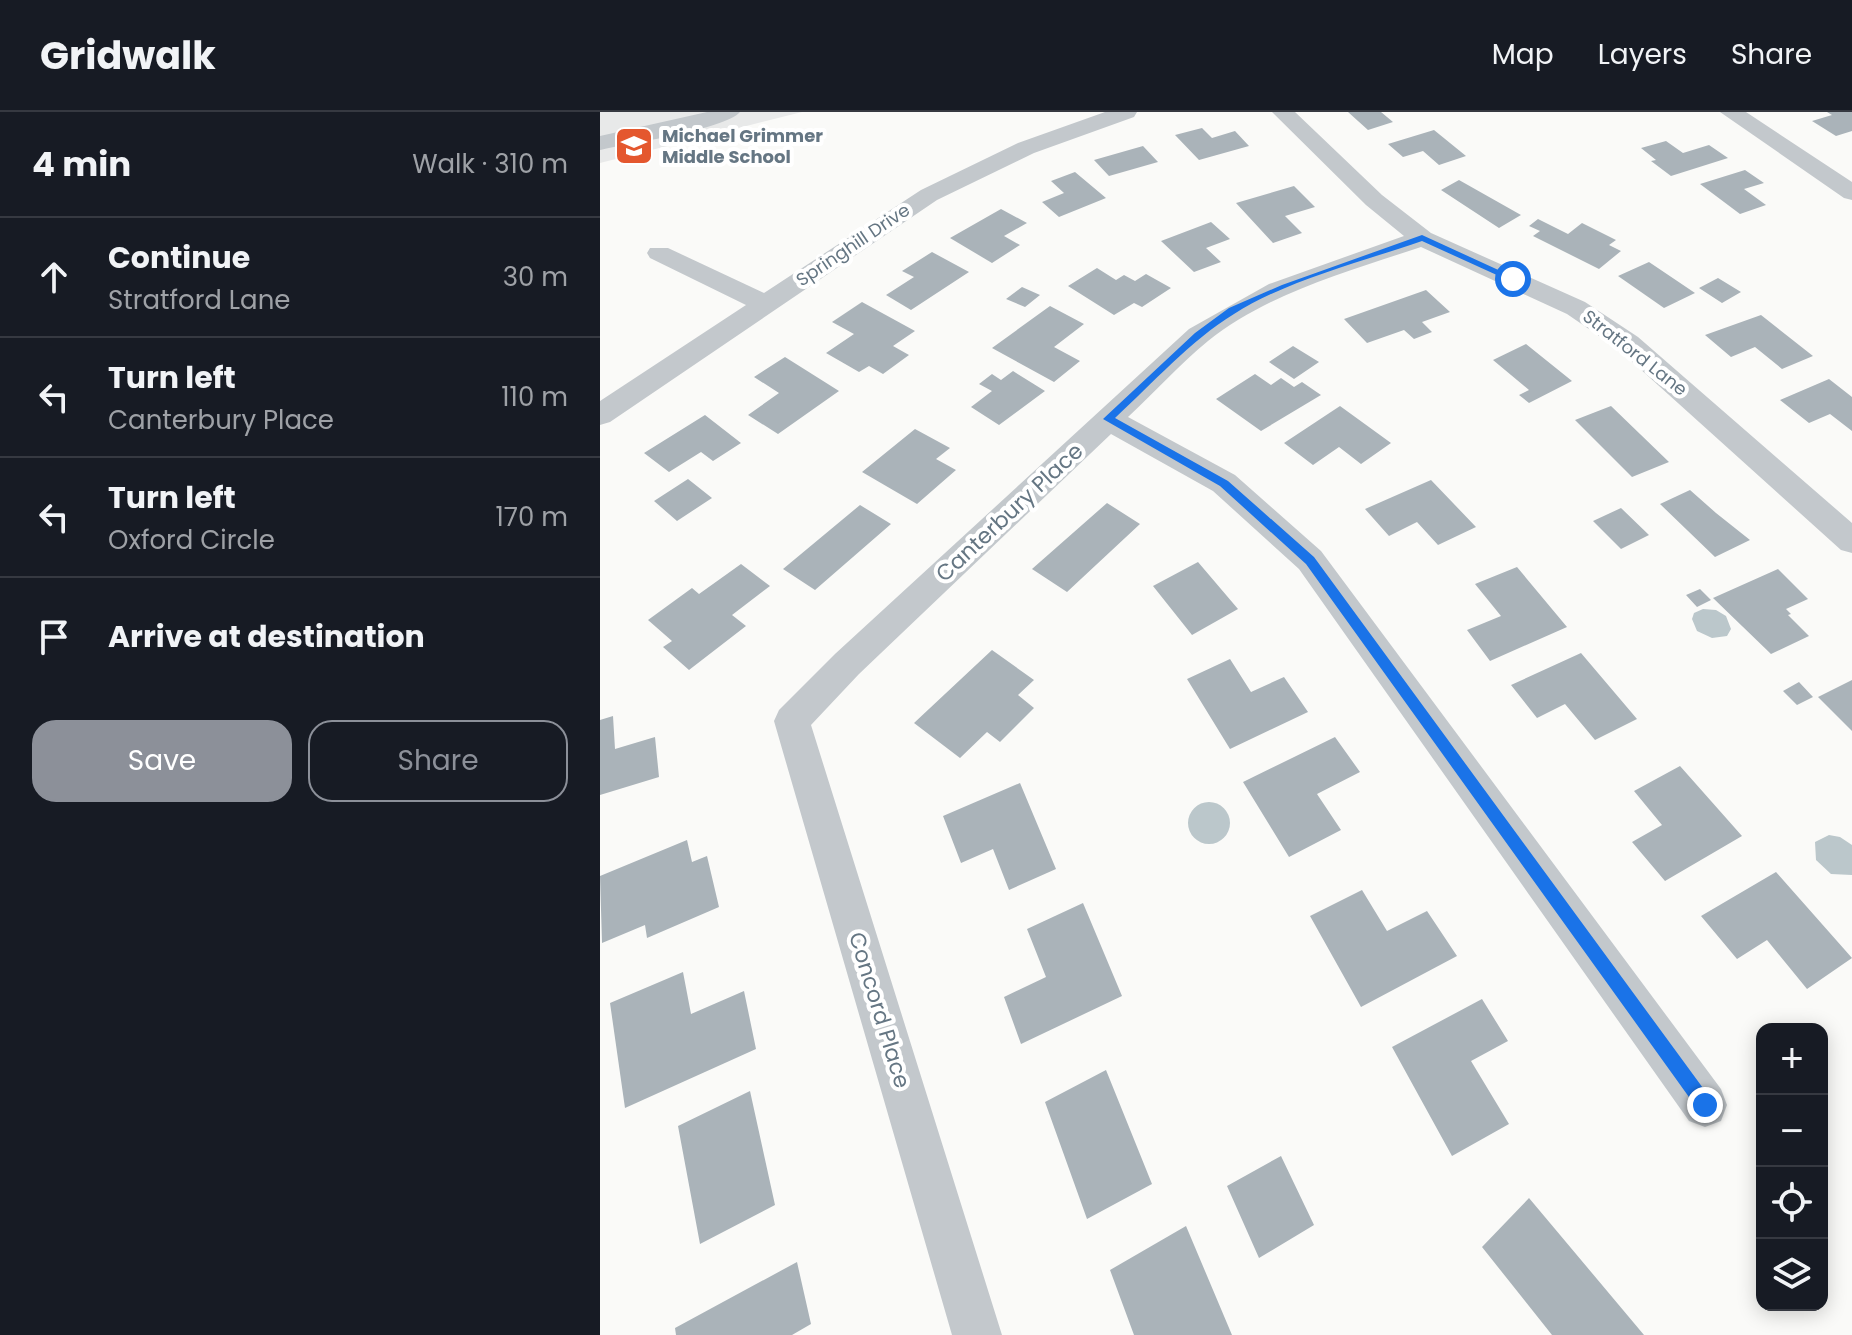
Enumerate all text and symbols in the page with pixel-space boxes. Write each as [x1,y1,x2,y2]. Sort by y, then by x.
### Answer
text: Gridwalk [40,29,216,82]
text: Map [1492,35,1554,74]
text: Layers [1598,35,1687,74]
text: Share [1731,35,1812,74]
place label: Michael Grimmer Middle School [662,123,823,169]
school or university icon: Michael Grimmer Middle School [613,125,655,167]
text: 4 min [32,140,131,188]
text: Walk · 310 m [412,146,568,182]
street label: Springhill Drive [791,197,915,292]
text: Continue [108,236,250,279]
icon: ahead [32,255,76,299]
text: 30 m [503,259,568,295]
route start [1495,261,1531,297]
text: Stratford Lane [108,282,290,318]
street label: Stratford Lane [1578,304,1693,401]
text: Turn left [108,356,236,399]
icon: left [32,375,76,419]
text: 110 m [501,379,568,415]
text: Canterbury Place [108,402,334,438]
street label: Canterbury Place [929,436,1090,589]
text: Turn left [108,476,236,519]
icon: left [32,495,76,539]
text: 170 m [495,499,568,535]
text: Oxford Circle [108,522,275,558]
icon: arrive [32,615,76,659]
text: Arrive at destination [108,615,425,658]
button: Save [32,720,292,802]
button: Share [308,720,568,802]
street label: Concord Place [841,928,918,1092]
map controls [1756,1023,1828,1311]
button: + [1756,1023,1828,1095]
route end [1687,1087,1723,1123]
button: − [1756,1095,1828,1167]
button: locate [1756,1167,1828,1239]
button: layers [1756,1239,1828,1311]

